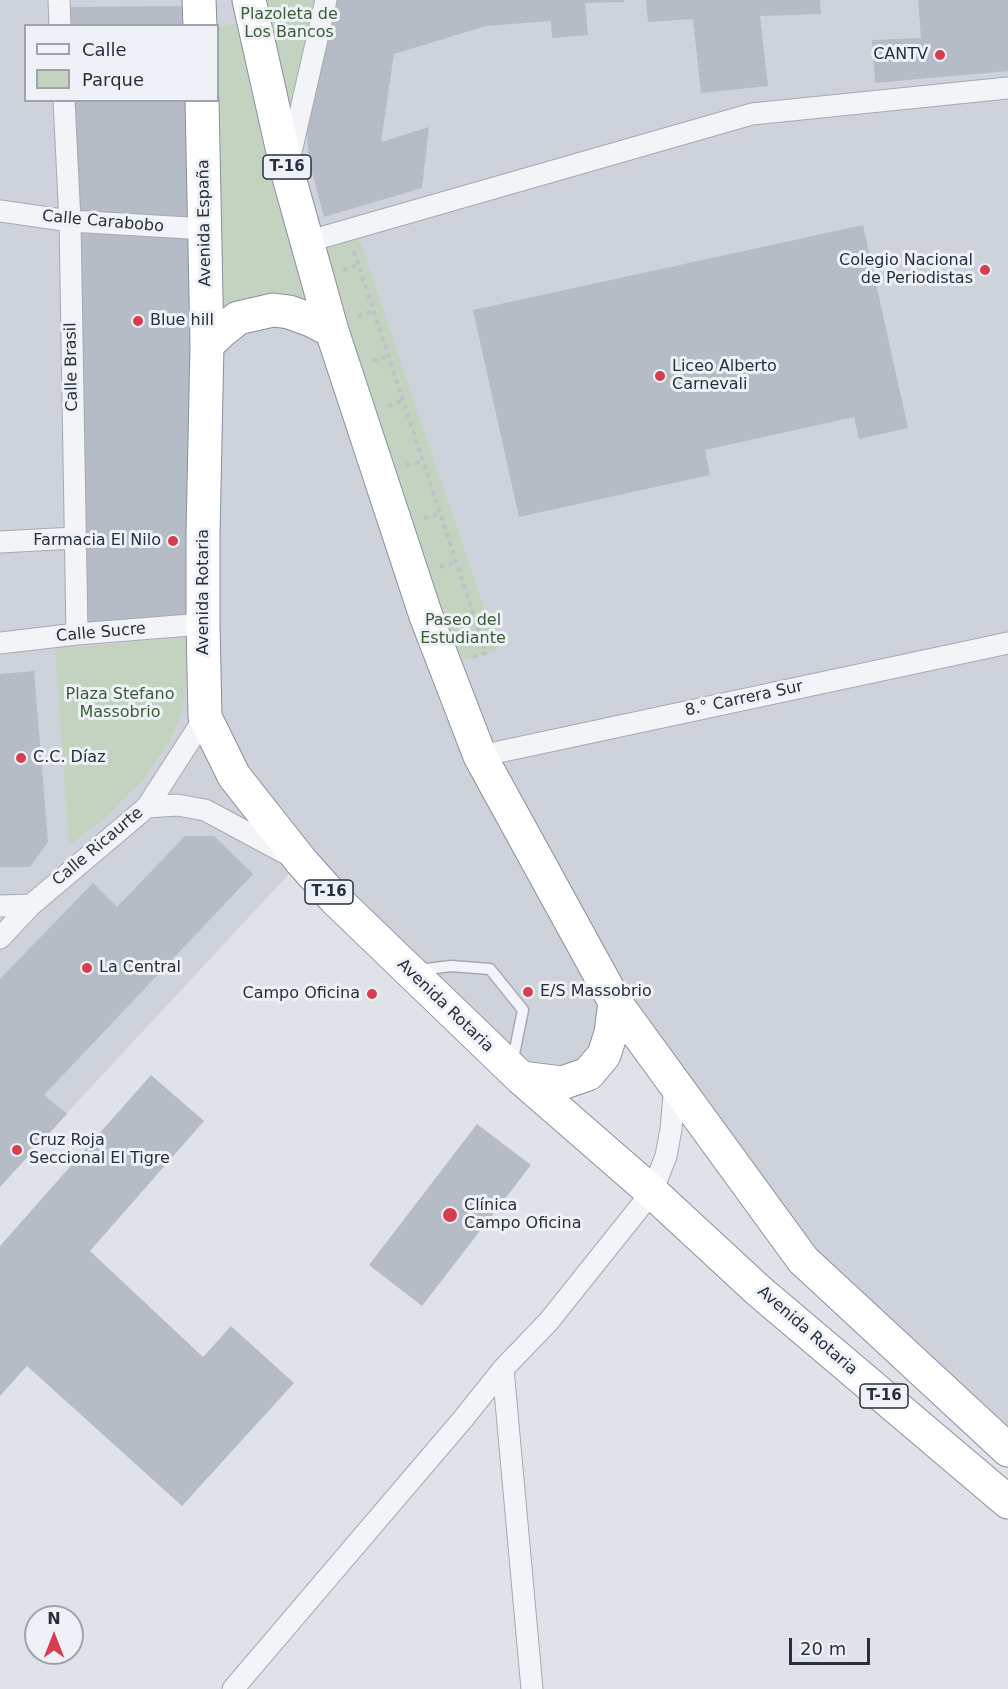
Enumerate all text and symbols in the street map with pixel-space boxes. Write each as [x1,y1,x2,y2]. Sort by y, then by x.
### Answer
park label: Plazoleta de Los Bancos [240,5,338,43]
legend [24,24,219,102]
text: Calle [82,39,127,60]
place label: CANTV [873,45,928,65]
marker: CANTV [933,48,947,62]
text: Parque [82,69,144,90]
road number: T-16 [263,155,311,179]
street label: Avenida España [194,159,216,287]
street label: Calle Carabobo [41,207,165,237]
place label: Colegio Nacional de Periodistas [839,251,973,289]
marker: Colegio Nacional de Periodistas [978,263,992,277]
place label: Blue hill [150,311,214,331]
marker: Blue hill [131,314,145,328]
street label: Calle Brasil [62,322,82,412]
place label: Liceo Alberto Carnevali [672,357,777,395]
marker: Liceo Alberto Carnevali [653,369,667,383]
street label: Avenida Rotaria [194,529,214,655]
place label: Farmacia El Nilo [33,531,161,551]
marker: Farmacia El Nilo [166,534,180,548]
park label: Paseo del Estudiante [420,611,506,649]
street label: Calle Sucre [55,620,147,646]
street label: 8.° Carrera Sur [683,677,805,721]
park label: Plaza Stefano Massobrio [66,685,174,723]
place label: C.C. Díaz [33,748,106,768]
marker: C.C. Díaz [14,751,28,765]
street label: Calle Ricaurte [49,804,147,890]
road number: T-16 [305,880,353,904]
street label: Avenida Rotaria [393,955,497,1057]
place label: La Central [99,958,181,978]
marker: La Central [80,961,94,975]
place label: E/S Massobrio [540,982,652,1002]
place label: Campo Oficina [243,984,360,1004]
marker: E/S Massobrio [521,985,535,999]
marker: Campo Oficina [365,987,379,1001]
place label: Cruz Roja Seccional El Tigre [29,1131,170,1169]
marker: Cruz Roja Seccional El Tigre [10,1143,24,1157]
place label: Clínica Campo Oficina [464,1196,581,1234]
marker: Clínica Campo Oficina [441,1206,459,1224]
street label: Avenida Rotaria [753,1282,861,1380]
road number: T-16 [860,1384,908,1408]
north arrow [24,1605,84,1665]
text: N [47,1609,61,1628]
scale bar [792,1626,873,1664]
text: 20 m [800,1638,846,1659]

